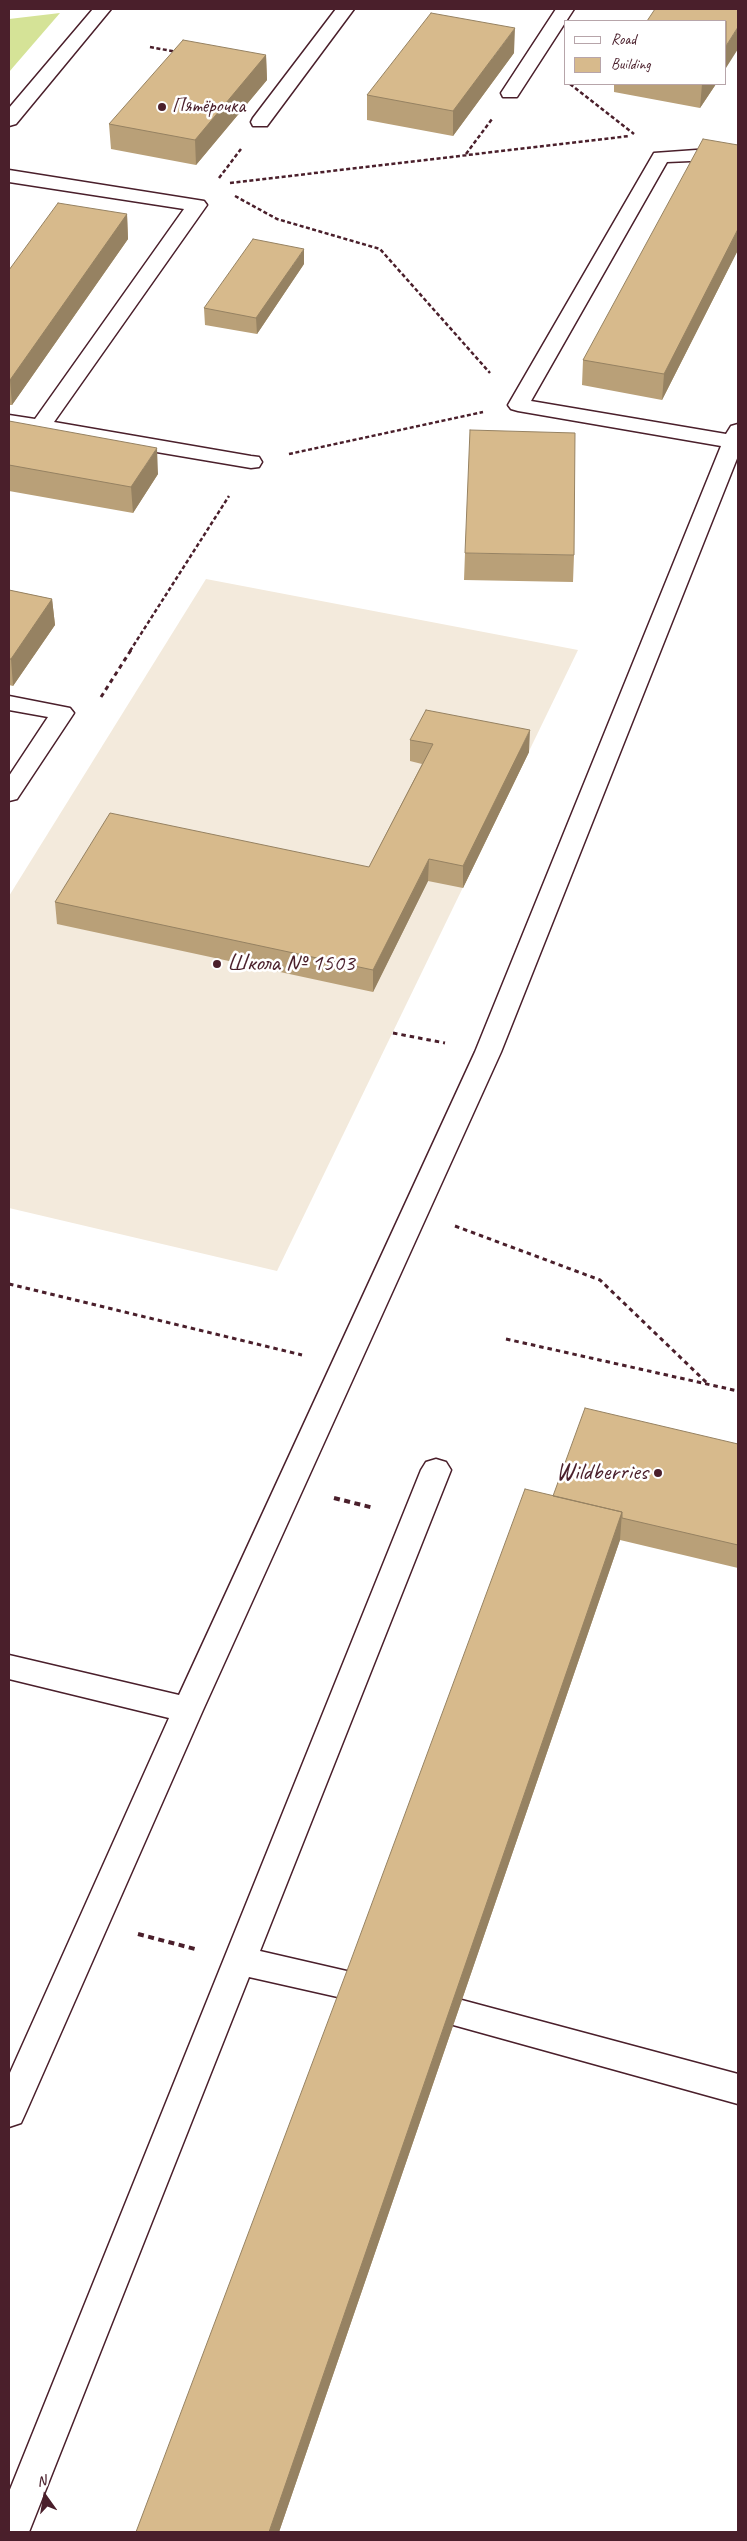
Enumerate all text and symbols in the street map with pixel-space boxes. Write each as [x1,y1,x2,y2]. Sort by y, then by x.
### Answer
legend [564,20,727,85]
text: Road [611,30,636,49]
text: Building [611,55,650,74]
place label: Пятёрочка [172,95,245,119]
marker: Пятёрочка [156,101,168,113]
place label: Школа № 1503 [227,950,355,978]
marker: Школа № 1503 [211,958,223,970]
place label: Wildberries [556,1459,648,1487]
marker: Wildberries [652,1467,664,1479]
north arrow [20,2471,70,2521]
text: N [35,2472,48,2490]

